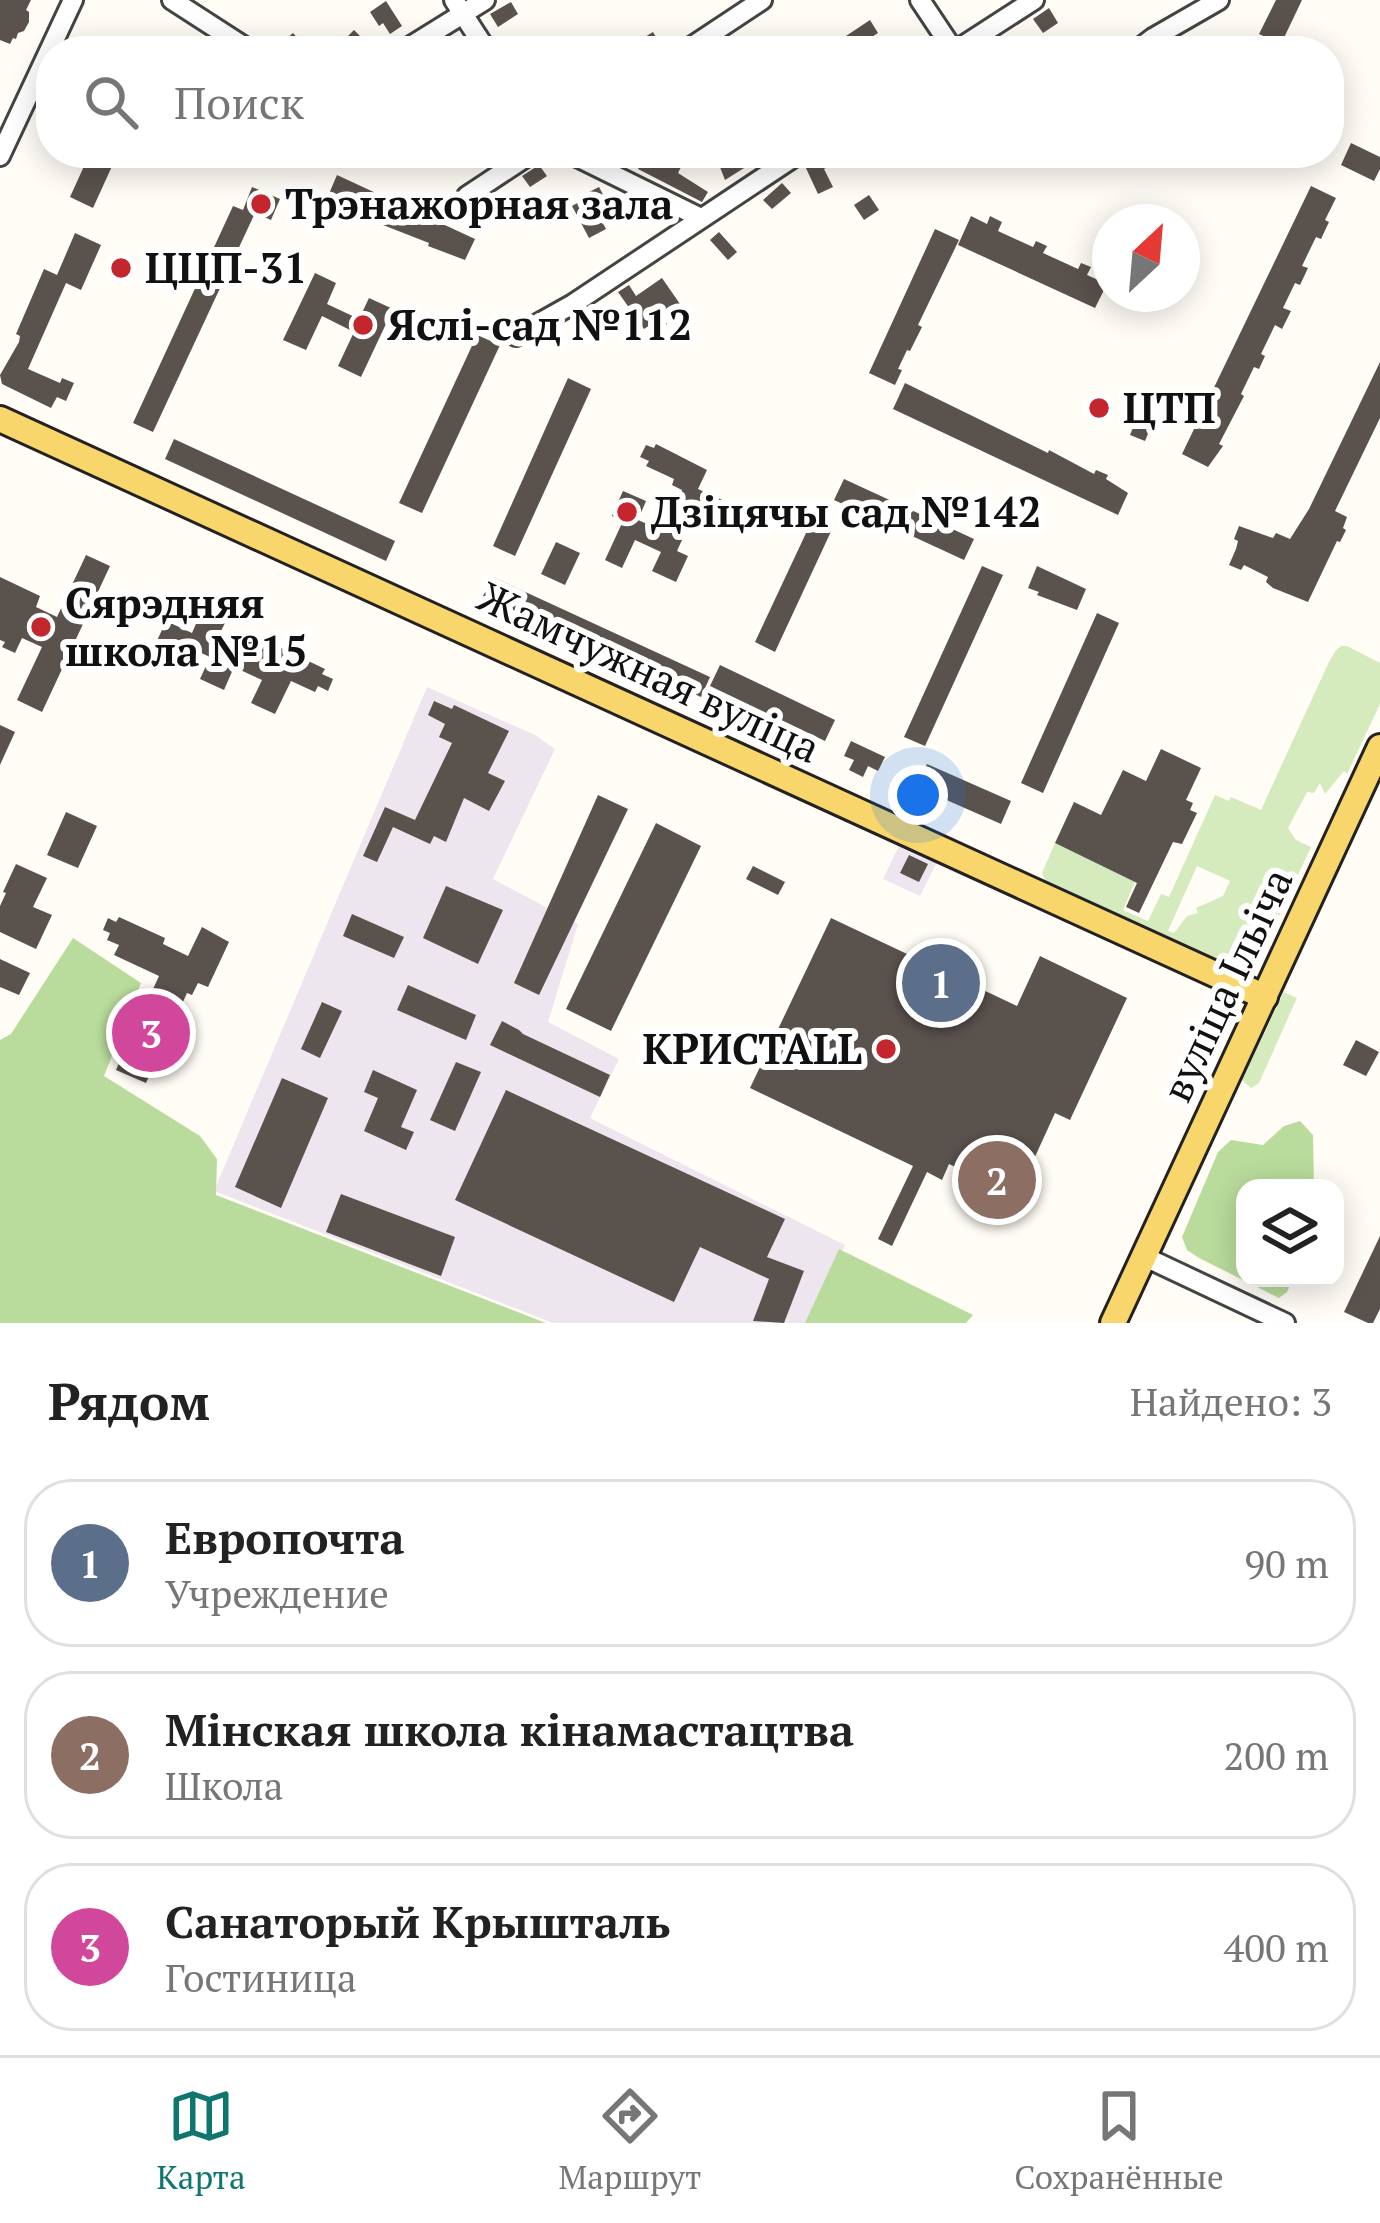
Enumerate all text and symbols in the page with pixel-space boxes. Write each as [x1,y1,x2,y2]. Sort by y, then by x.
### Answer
search box [36,36,1344,168]
icon: search [78,69,144,135]
text: Поиск [174,72,304,132]
place label: Трэнажорная зала [285,175,673,231]
marker: Трэнажорная зала [248,191,274,217]
north arrow [1092,204,1200,312]
place label: ЦЦП-31 [145,239,307,295]
marker: ЦЦП-31 [108,255,134,281]
place label: Яслі-сад №112 [387,296,692,352]
marker: Яслі-сад №112 [350,312,376,338]
place label: ЦТП [1123,379,1216,435]
marker: ЦТП [1086,395,1112,421]
place label: Дзіцячы сад №142 [651,483,1041,539]
marker: Дзіцячы сад №142 [614,499,640,525]
street label: Жамчужная вуліца [469,567,829,775]
place label: Сярэдняя школа №15 [65,574,307,678]
marker: Сярэдняя школа №15 [28,614,54,640]
your location [888,765,948,825]
street label: вуліца Ільіча [1148,859,1305,1110]
pin: 1 [902,938,980,1028]
pin: 3 [112,988,190,1078]
place label: КРИСТАLL [643,1020,862,1076]
marker: КРИСТАLL [873,1036,899,1062]
pin: 2 [958,1135,1036,1225]
map controls [1236,1179,1344,1287]
button: layers [1236,1179,1344,1287]
text: Рядом [48,1367,210,1435]
text: Найдено: 3 [1130,1375,1332,1427]
text: Европочта [165,1507,404,1567]
text: 1 [79,1537,101,1589]
text: 90 m [1244,1537,1329,1589]
text: Учреждение [165,1567,389,1619]
text: Мінская школа кінамастацтва [165,1699,854,1759]
text: 2 [79,1729,101,1781]
text: 200 m [1224,1729,1329,1781]
text: Школа [165,1759,283,1811]
text: Санаторый Крышталь [165,1891,670,1951]
text: 3 [79,1921,101,1973]
text: 400 m [1224,1921,1329,1973]
text: Гостиница [165,1951,357,2003]
tab: Карта [156,2083,246,2198]
tab: Маршрут [559,2083,701,2198]
tab: Сохранённые [1014,2083,1224,2198]

